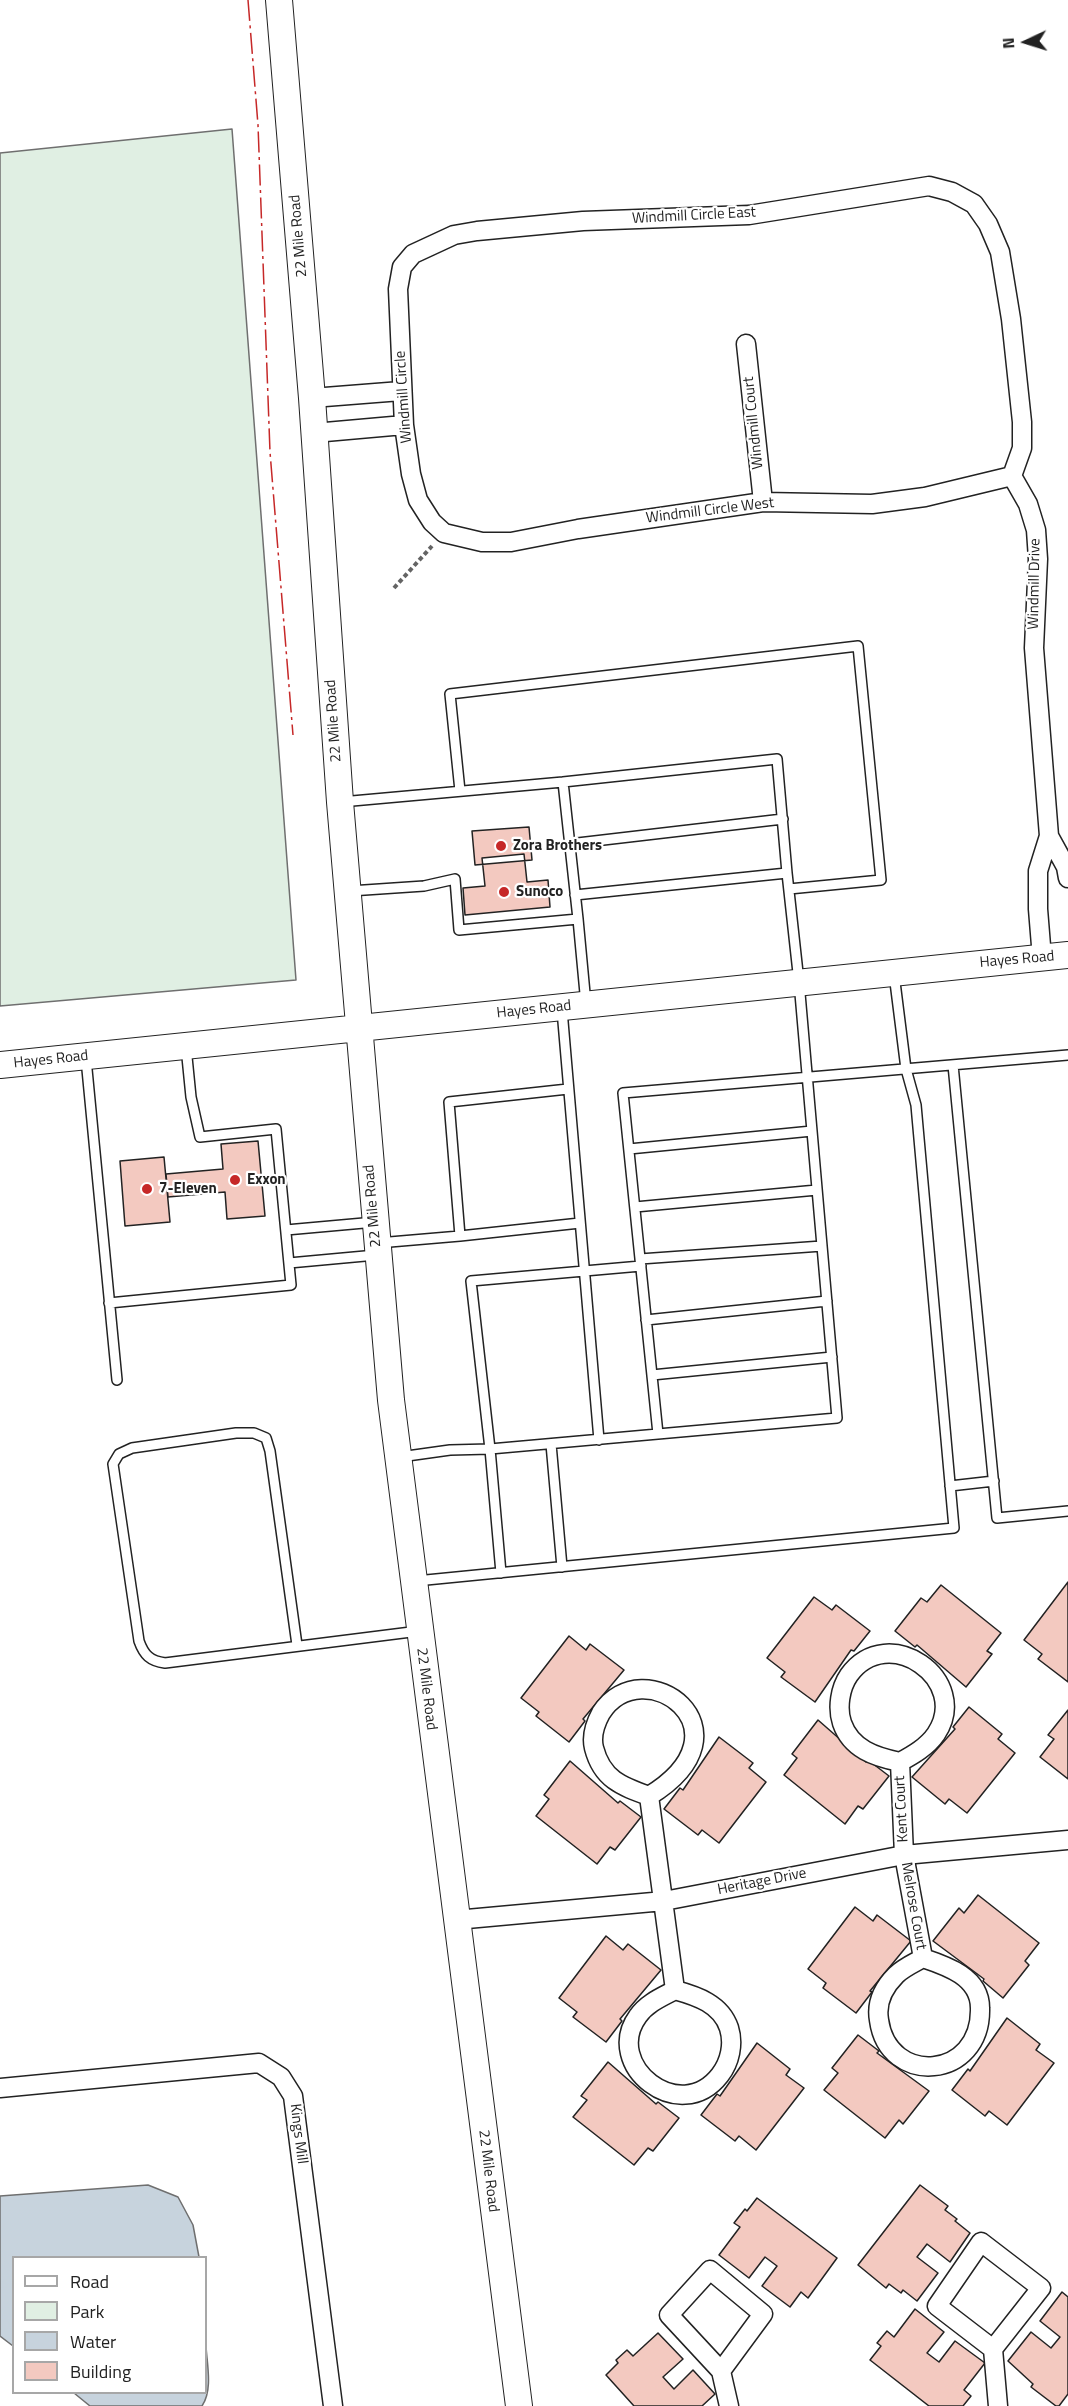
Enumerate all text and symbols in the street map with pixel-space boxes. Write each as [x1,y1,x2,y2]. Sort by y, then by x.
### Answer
north arrow [996,12,1056,72]
text: N [996,37,1020,50]
street label: 22 Mile Road [286,194,312,278]
street label: Windmill Circle East [632,204,756,228]
street label: Windmill Circle [392,350,416,444]
street label: Windmill Court [740,376,768,470]
street label: Windmill Circle West [645,494,775,528]
street label: Windmill Drive [1025,538,1045,630]
street label: 22 Mile Road [322,679,346,763]
place label: Zora Brothers [513,837,602,855]
marker: Zora Brothers [494,839,508,853]
place label: Sunoco [516,883,563,901]
marker: Sunoco [497,885,511,899]
street label: Hayes Road [979,948,1055,972]
street label: Hayes Road [496,997,572,1023]
street label: Hayes Road [13,1047,89,1073]
street label: 22 Mile Road [360,1164,386,1248]
place label: Exxon [247,1171,286,1189]
marker: Exxon [228,1173,242,1187]
place label: 7-Eleven [159,1180,217,1198]
marker: 7-Eleven [140,1182,154,1196]
street label: 22 Mile Road [412,1647,440,1731]
street label: Kent Court [891,1775,913,1843]
street label: Melrose Court [896,1861,930,1951]
street label: Heritage Drive [716,1865,808,1899]
street label: Kings Mill [285,2103,311,2165]
street label: 22 Mile Road [474,2129,502,2213]
legend [12,2256,207,2394]
text: Road [70,2268,109,2295]
text: Park [70,2298,104,2325]
text: Water [70,2328,116,2355]
text: Building [70,2358,131,2385]

